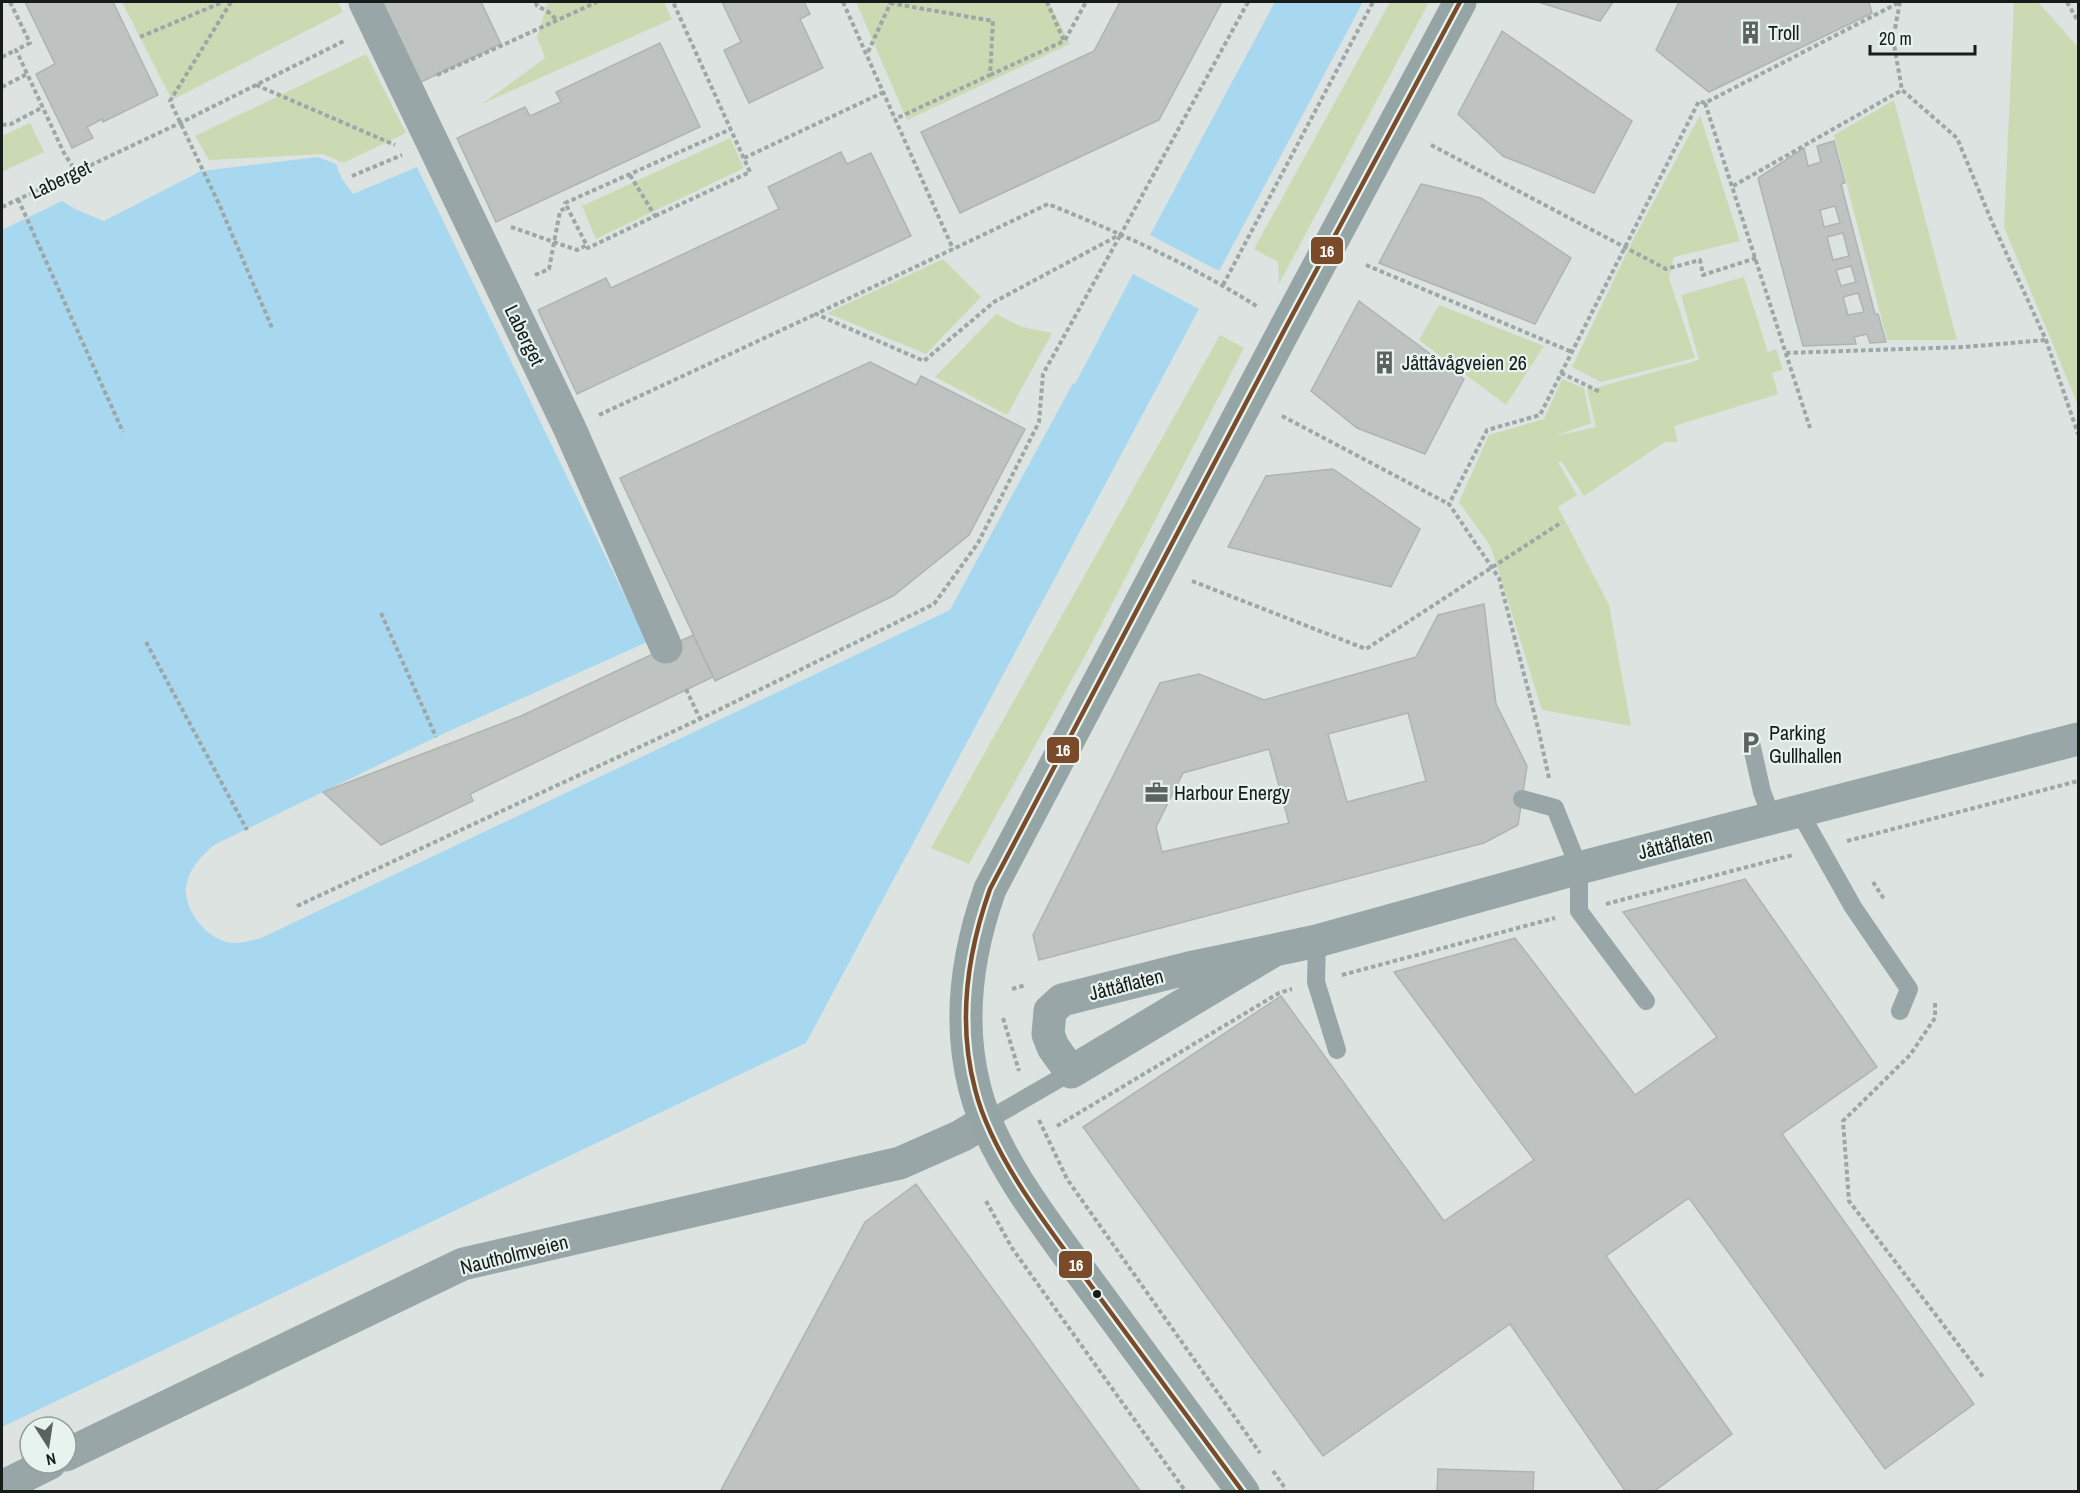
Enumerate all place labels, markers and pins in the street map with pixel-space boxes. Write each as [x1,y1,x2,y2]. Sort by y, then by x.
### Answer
building icon: Troll [1737,19,1763,45]
place label: Troll [1768,19,1799,46]
building icon: Jåttåvågveien 26 [1371,349,1397,375]
place label: Jåttåvågveien 26 [1402,349,1527,376]
place label: Parking Gullhallen [1769,719,1842,769]
parking icon: Parking Gullhallen [1738,730,1764,756]
office icon: Harbour Energy [1143,779,1169,805]
place label: Harbour Energy [1174,779,1291,806]
unlabelled marker [1091,1288,1103,1300]

